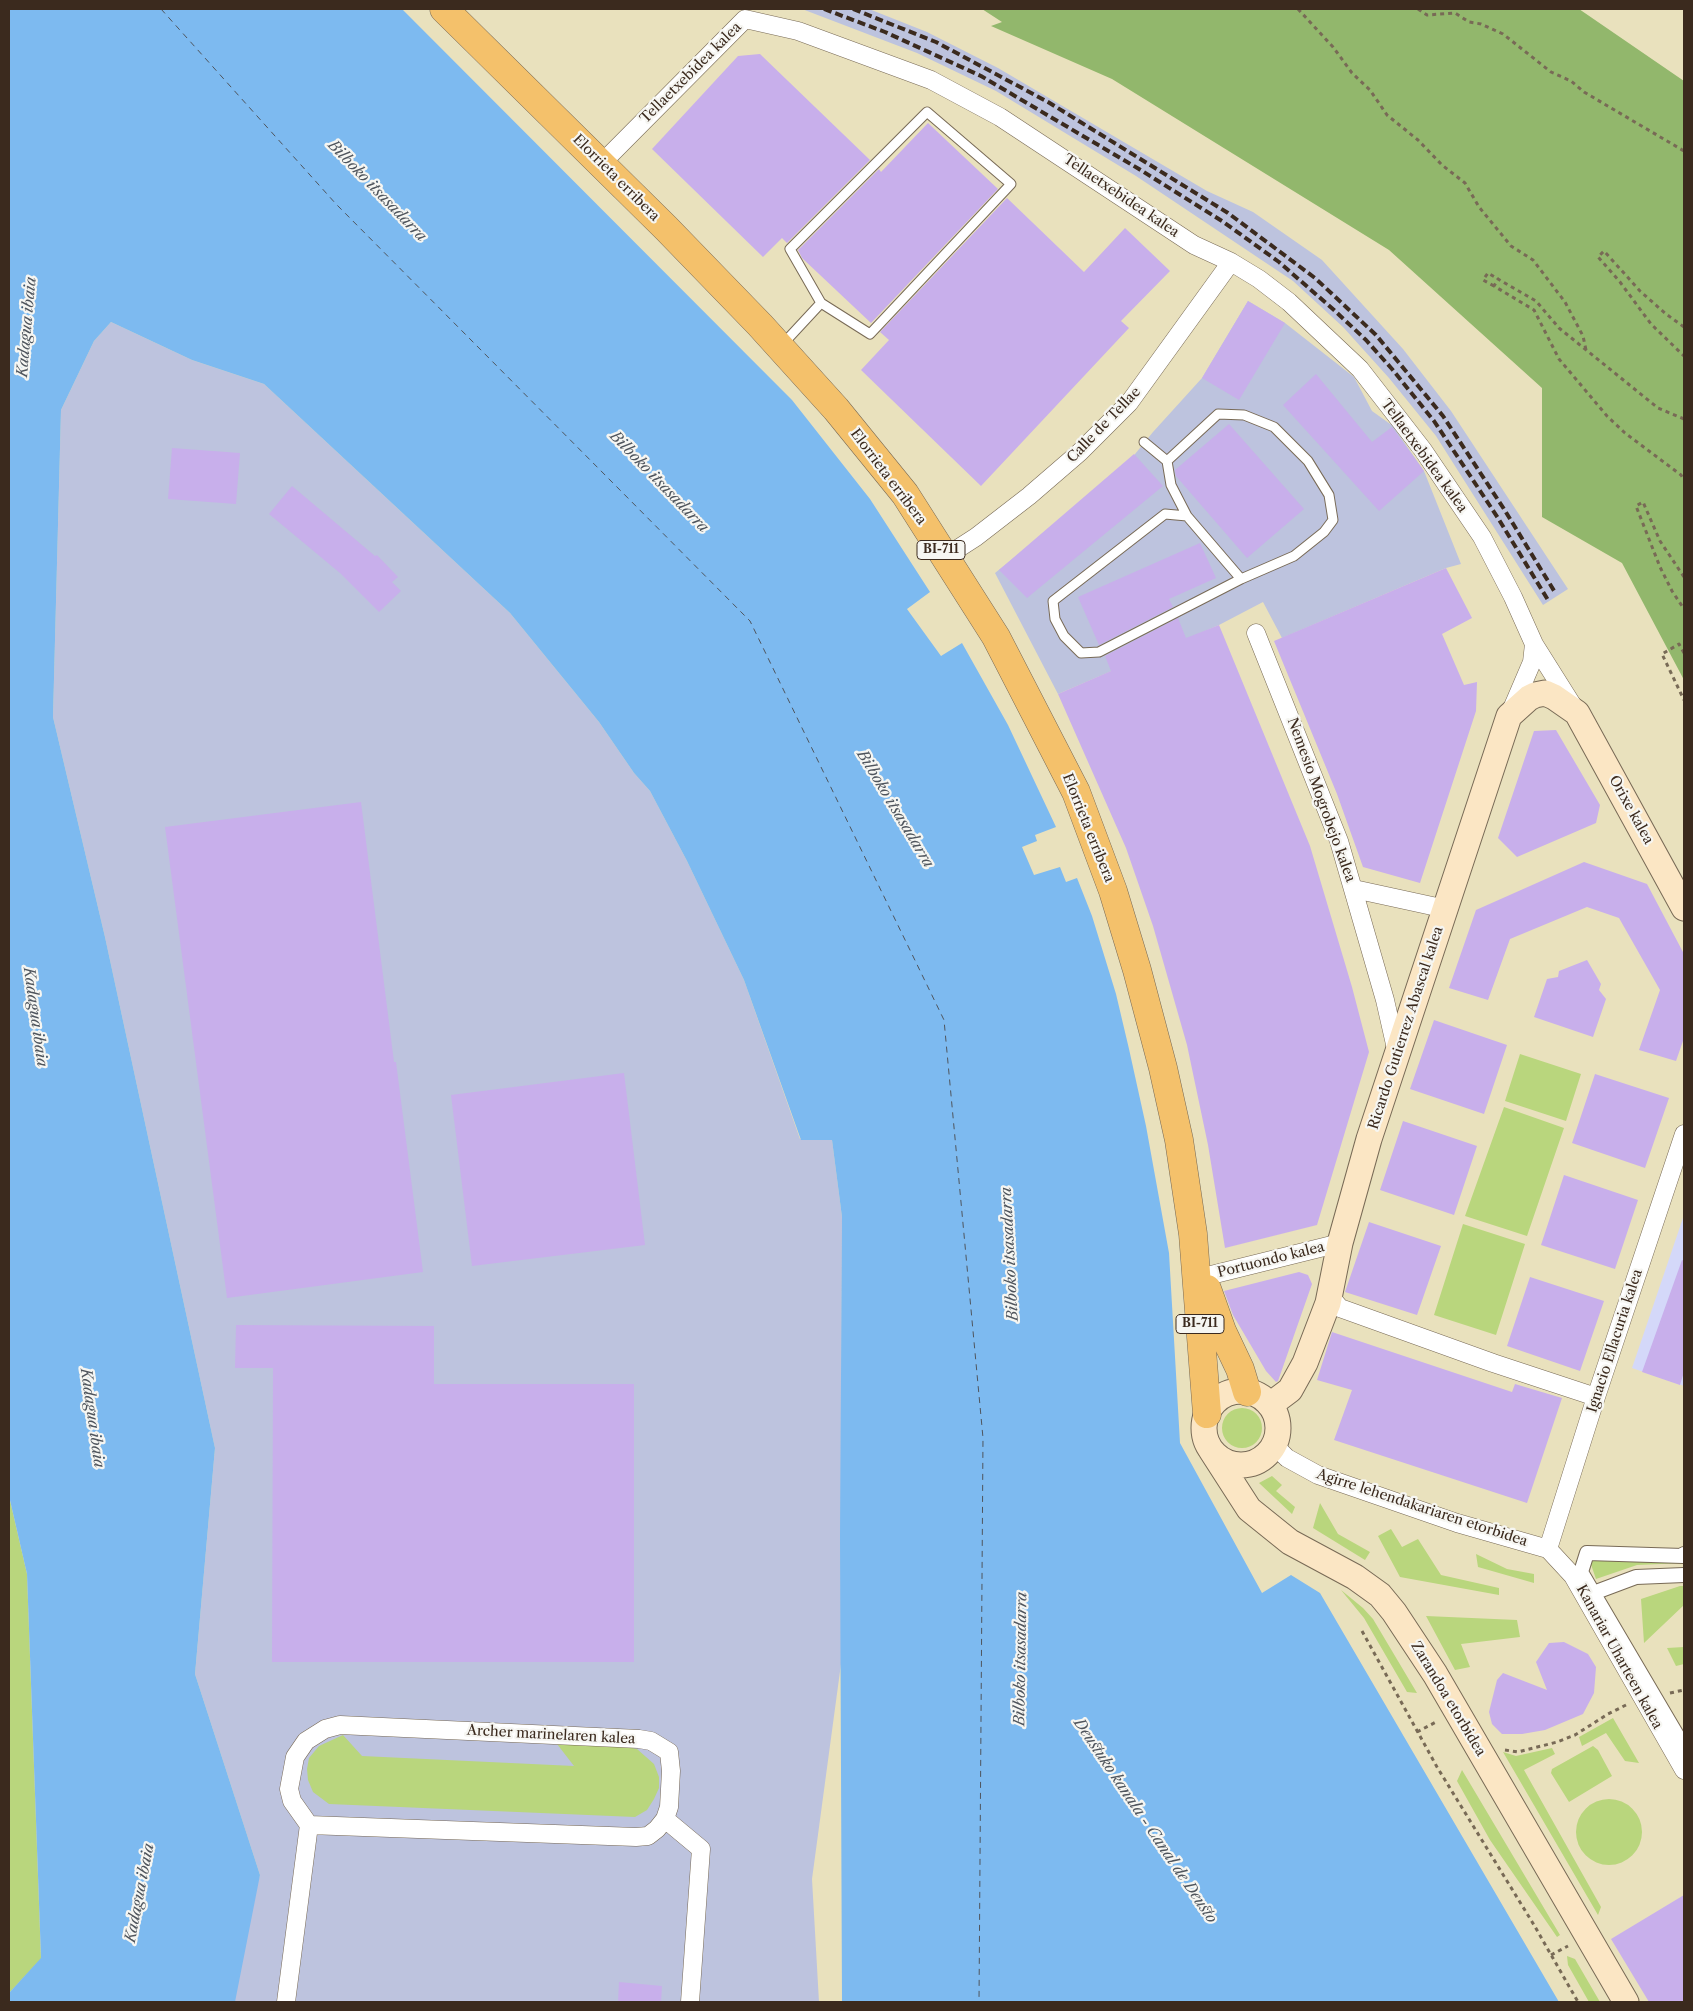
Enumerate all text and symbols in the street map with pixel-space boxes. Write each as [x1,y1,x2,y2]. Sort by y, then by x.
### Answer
street label: Tellaetxebidea kalea [637,19,745,127]
street label: Elorrieta erribera [569,131,663,225]
water label: Bilboko itsasadarra [324,137,430,245]
street label: Tellaetxebidea kalea [1060,151,1182,241]
water label: Kadagua ibaia [14,276,40,378]
street label: Calle de Tellae [1064,384,1144,466]
street label: Tellaetxebidea kalea [1377,396,1471,516]
street label: Elorrieta erribera [846,426,930,528]
water label: Bilboko itsasadarra [606,428,712,536]
road number: BI-711 [917,540,965,560]
street label: Nemesio Mogrobejo kalea [1283,715,1359,885]
water label: Bilboko itsasadarra [853,747,937,871]
street label: Elorrieta erribera [1059,771,1117,885]
street label: Orixe kalea [1605,773,1657,847]
street label: Ricardo Gutierrez Abascal kalea [1365,924,1447,1132]
water label: Kadagua ibaia [19,966,51,1068]
water label: Bilboko itsasadarra [998,1187,1022,1321]
street label: Portuondo kalea [1216,1239,1326,1281]
street label: Ignacio Ellacuria kalea [1584,1267,1646,1415]
road number: BI-711 [1176,1315,1224,1334]
water label: Kadagua ibaia [76,1367,108,1469]
street label: Agirre lehendakariaren etorbidea [1314,1466,1530,1550]
street label: Kanariar Uharteen kalea [1572,1582,1666,1732]
water label: Bilboko itsasadarra [1011,1592,1031,1726]
street label: Zarandoa etorbidea [1407,1639,1489,1759]
water label: Deustuko kanala - Canal de Deusto [1070,1715,1220,1927]
street label: Archer marinelaren kalea [466,1722,636,1748]
water label: Kadagua ibaia [122,1842,158,1944]

